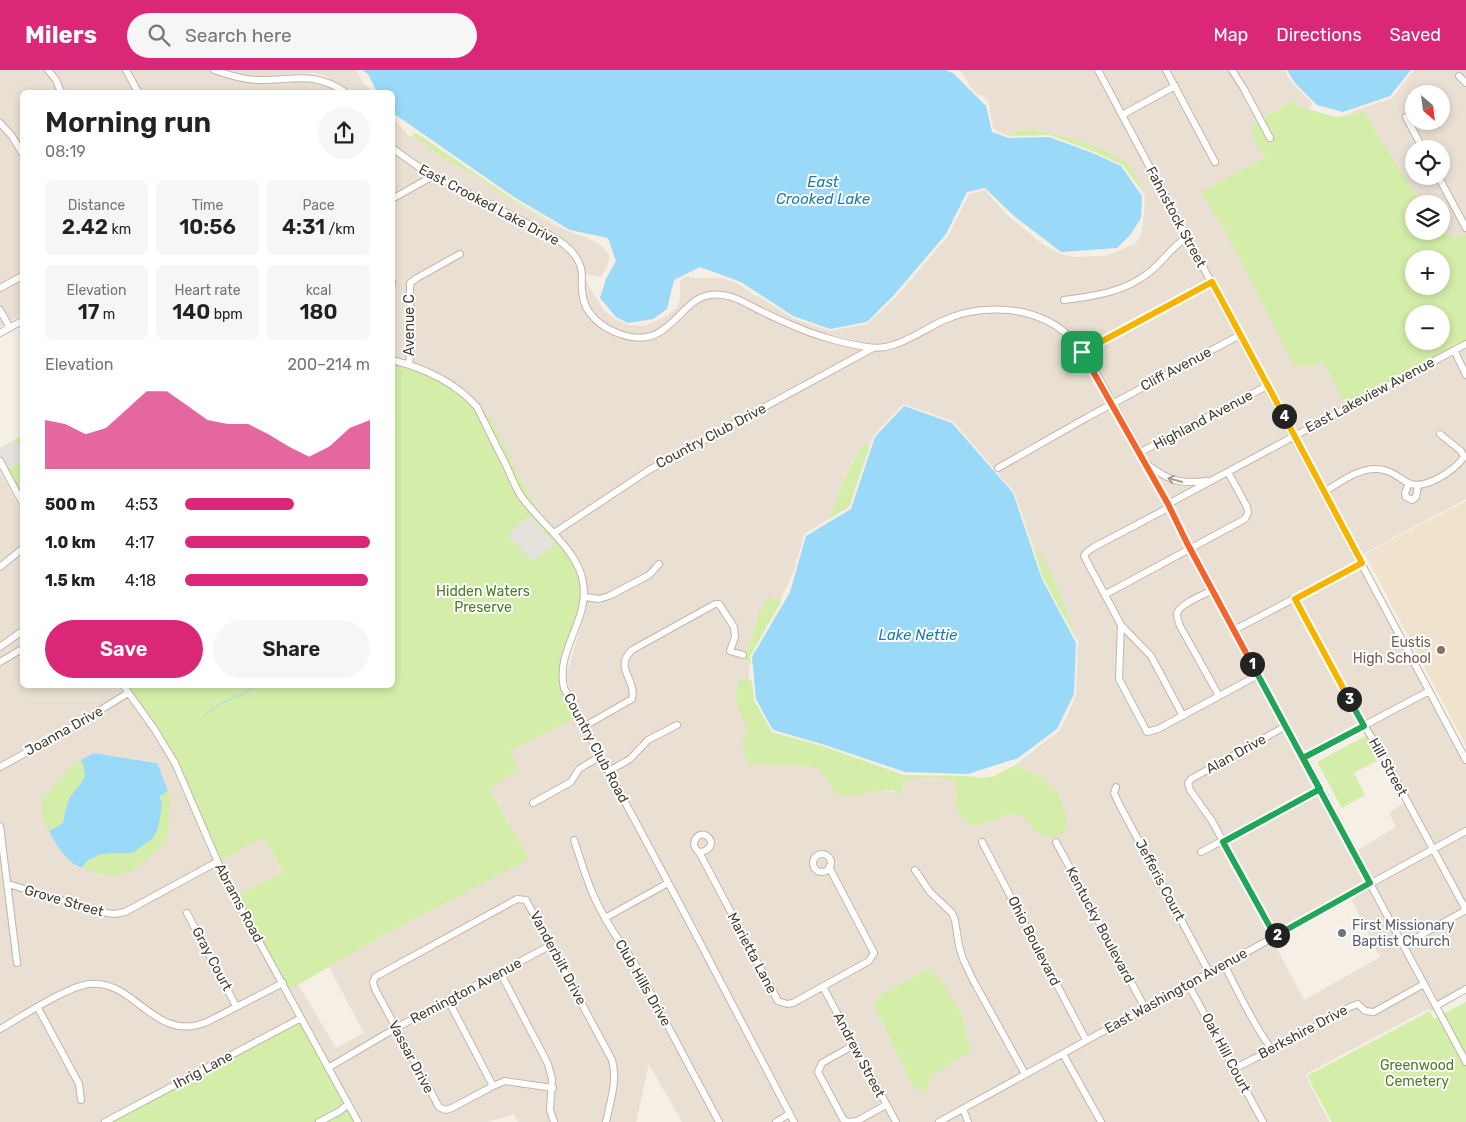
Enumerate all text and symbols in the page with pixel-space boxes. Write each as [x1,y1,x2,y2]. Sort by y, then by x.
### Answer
search box [127,13,477,58]
text: Milers [25,21,97,49]
icon: search [145,21,173,49]
text: Search here [185,24,292,47]
text: Map [1213,24,1248,46]
text: Directions [1276,24,1362,46]
text: Saved [1390,24,1441,46]
north arrow [1405,85,1450,130]
map controls [1405,85,1450,350]
text: Morning run [45,106,211,139]
button: share [318,107,370,159]
button: locate [1405,140,1450,185]
text: 08:19 [45,142,86,161]
street label: East Crooked Lake Drive [416,161,562,249]
street label: Fahnstock Street [1142,164,1210,271]
water label: East Crooked Lake [776,173,871,208]
button: layers [1405,195,1450,240]
text: Distance [68,197,125,214]
text: Time [192,197,223,214]
text: Pace [302,197,335,214]
text: 2.42 [62,214,108,239]
text: 10:56 [179,214,236,239]
text: 4:31 [282,214,325,239]
text: km [108,221,131,238]
text: /km [325,221,355,238]
button: + [1405,250,1450,295]
text: Elevation [67,282,127,299]
text: Heart rate [175,282,240,299]
text: kcal [306,282,331,299]
street label: Avenue C [401,294,418,356]
text: 17 [78,299,99,324]
text: 140 [172,299,210,324]
text: 180 [299,299,338,324]
button: − [1405,305,1450,350]
text: m [99,306,115,323]
text: bpm [210,306,243,323]
pin [1061,331,1103,373]
icon: arrive [1068,338,1096,366]
street label: Cliff Avenue [1138,343,1214,395]
street label: East Lakeview Avenue [1302,354,1438,436]
text: Elevation [45,355,114,374]
text: 200–214 m [287,355,370,374]
street label: Highland Avenue [1150,387,1256,453]
street label: Country Club Drive [653,400,769,472]
pin: 4 [1272,404,1296,428]
text: 4 [1280,408,1289,425]
one-way arrow [1168,475,1184,484]
text: 500 m [45,495,95,514]
text: 4:53 [125,495,158,514]
text: 1.0 km [45,533,96,552]
text: 4:17 [125,533,154,552]
text: 1.5 km [45,571,95,590]
text: 4:18 [125,571,156,590]
park label: Hidden Waters Preserve [436,583,530,616]
button: Save [45,620,203,678]
button: Share [213,620,370,678]
water label: Lake Nettie [879,626,958,644]
place label: Eustis High School [1353,634,1431,667]
marker: Eustis High School [1435,644,1447,656]
pin: 1 [1240,652,1264,676]
text: 1 [1249,656,1256,673]
pin: 3 [1336,686,1362,712]
street label: Country Club Road [560,690,632,806]
text: 3 [1345,691,1354,708]
street label: Joanna Drive [22,703,106,759]
street label: Alan Drive [1203,730,1269,777]
street label: Hill Street [1365,735,1411,800]
street label: Jefferis Court [1131,836,1189,924]
street label: Abrams Road [211,861,267,945]
street label: Kentucky Boulevard [1062,864,1138,986]
street label: Grove Street [22,882,106,921]
street label: Ohio Boulevard [1004,893,1064,989]
street label: Vanderbilt Drive [526,908,590,1008]
street label: Marietta Lane [724,910,781,997]
place label: First Missionary Baptist Church [1352,917,1455,950]
pin: 2 [1264,922,1290,948]
street label: Gray Court [188,924,236,994]
text: 2 [1273,927,1282,944]
marker: First Missionary Baptist Church [1336,927,1348,939]
street label: Club Hills Drive [611,937,675,1030]
street label: East Washington Avenue [1102,945,1251,1037]
street label: Remington Avenue [407,954,525,1028]
street label: Berkshire Drive [1255,1001,1351,1063]
street label: Andrew Street [829,1010,889,1101]
street label: Oak Hill Court [1198,1010,1254,1096]
street label: Vassar Drive [385,1018,437,1097]
street label: Ihrig Lane [170,1047,236,1093]
park label: Greenwood Cemetery [1380,1057,1454,1090]

